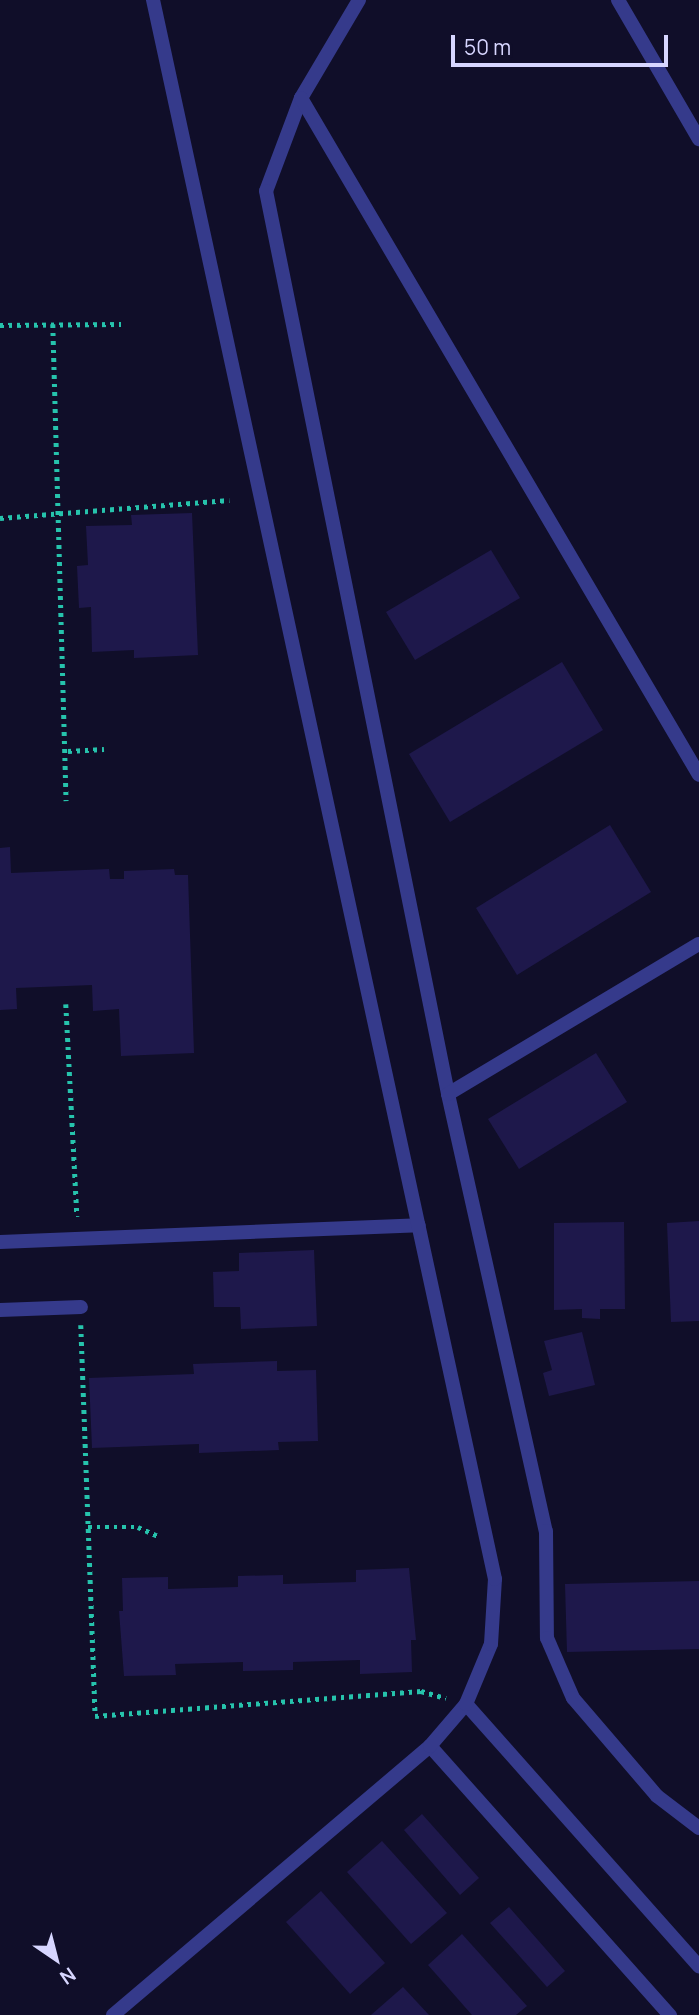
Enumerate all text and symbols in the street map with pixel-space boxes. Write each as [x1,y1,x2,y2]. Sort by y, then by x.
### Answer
scale bar [454,21,671,65]
text: 50 m [464,33,511,61]
north arrow [21,1924,91,1994]
text: N [55,1962,81,1991]

